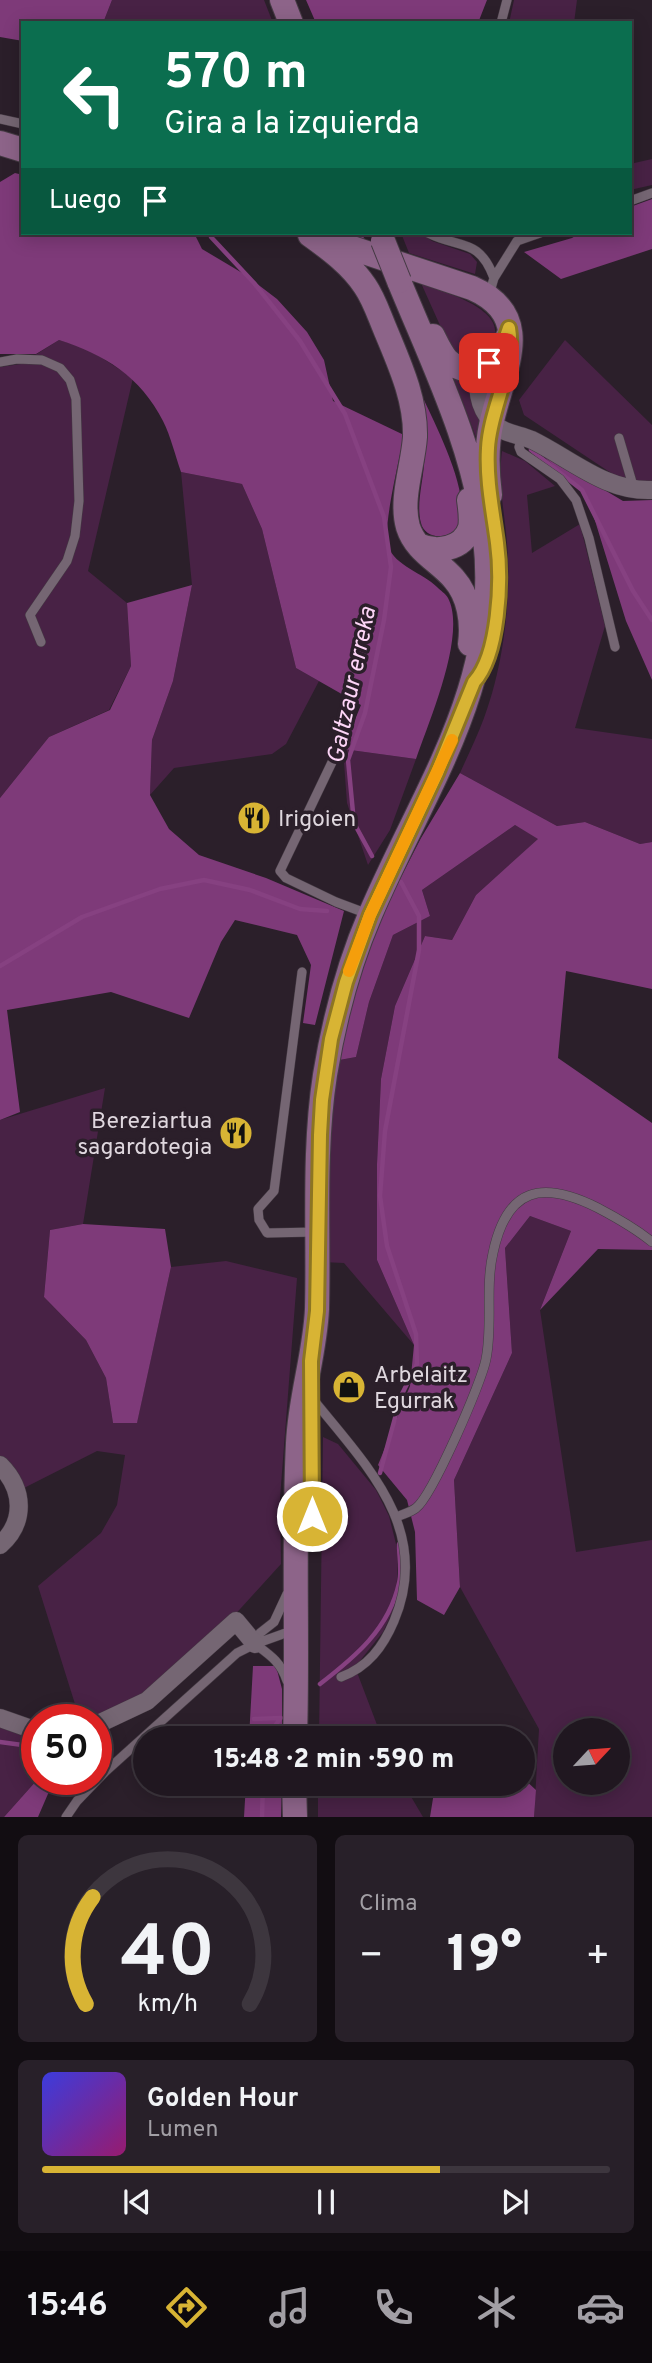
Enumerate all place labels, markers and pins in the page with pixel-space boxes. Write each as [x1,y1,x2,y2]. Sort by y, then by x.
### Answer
pin [459,333,519,393]
restaurant icon: Irigoien [235,799,273,837]
place label: Irigoien [278,806,356,835]
place label: Bereziartua sagardotegia [77,1108,212,1163]
restaurant icon: Bereziartua sagardotegia [217,1114,255,1152]
place label: Arbelaitz Egurrak [374,1362,468,1417]
shop icon: Arbelaitz Egurrak [330,1368,368,1406]

